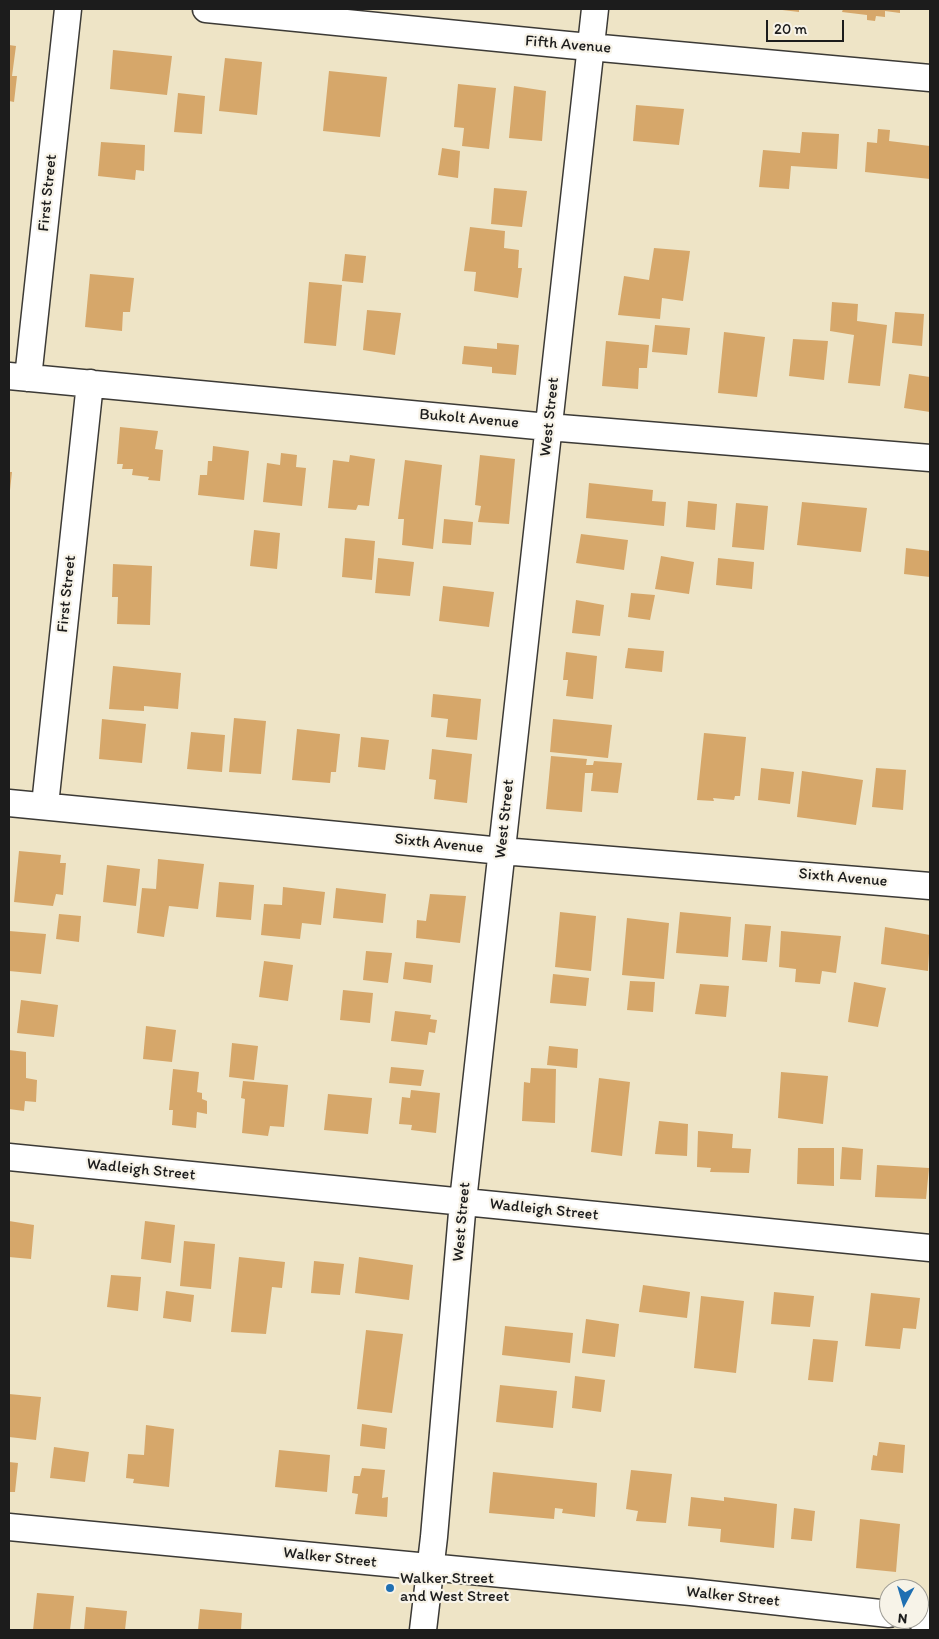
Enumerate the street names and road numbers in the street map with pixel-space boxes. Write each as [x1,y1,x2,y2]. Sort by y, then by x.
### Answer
street label: Fifth Avenue [524,32,612,58]
street label: First Street [34,153,62,233]
street label: West Street [536,376,564,458]
street label: Bukolt Avenue [418,405,520,433]
street label: First Street [53,554,81,634]
street label: West Street [491,778,519,860]
street label: Sixth Avenue [394,830,484,858]
street label: Sixth Avenue [798,865,888,891]
street label: Wadleigh Street [86,1155,196,1185]
street label: West Street [449,1181,475,1263]
street label: Wadleigh Street [489,1195,599,1225]
street label: Walker Street [282,1544,378,1572]
street label: Walker Street [685,1583,781,1611]

